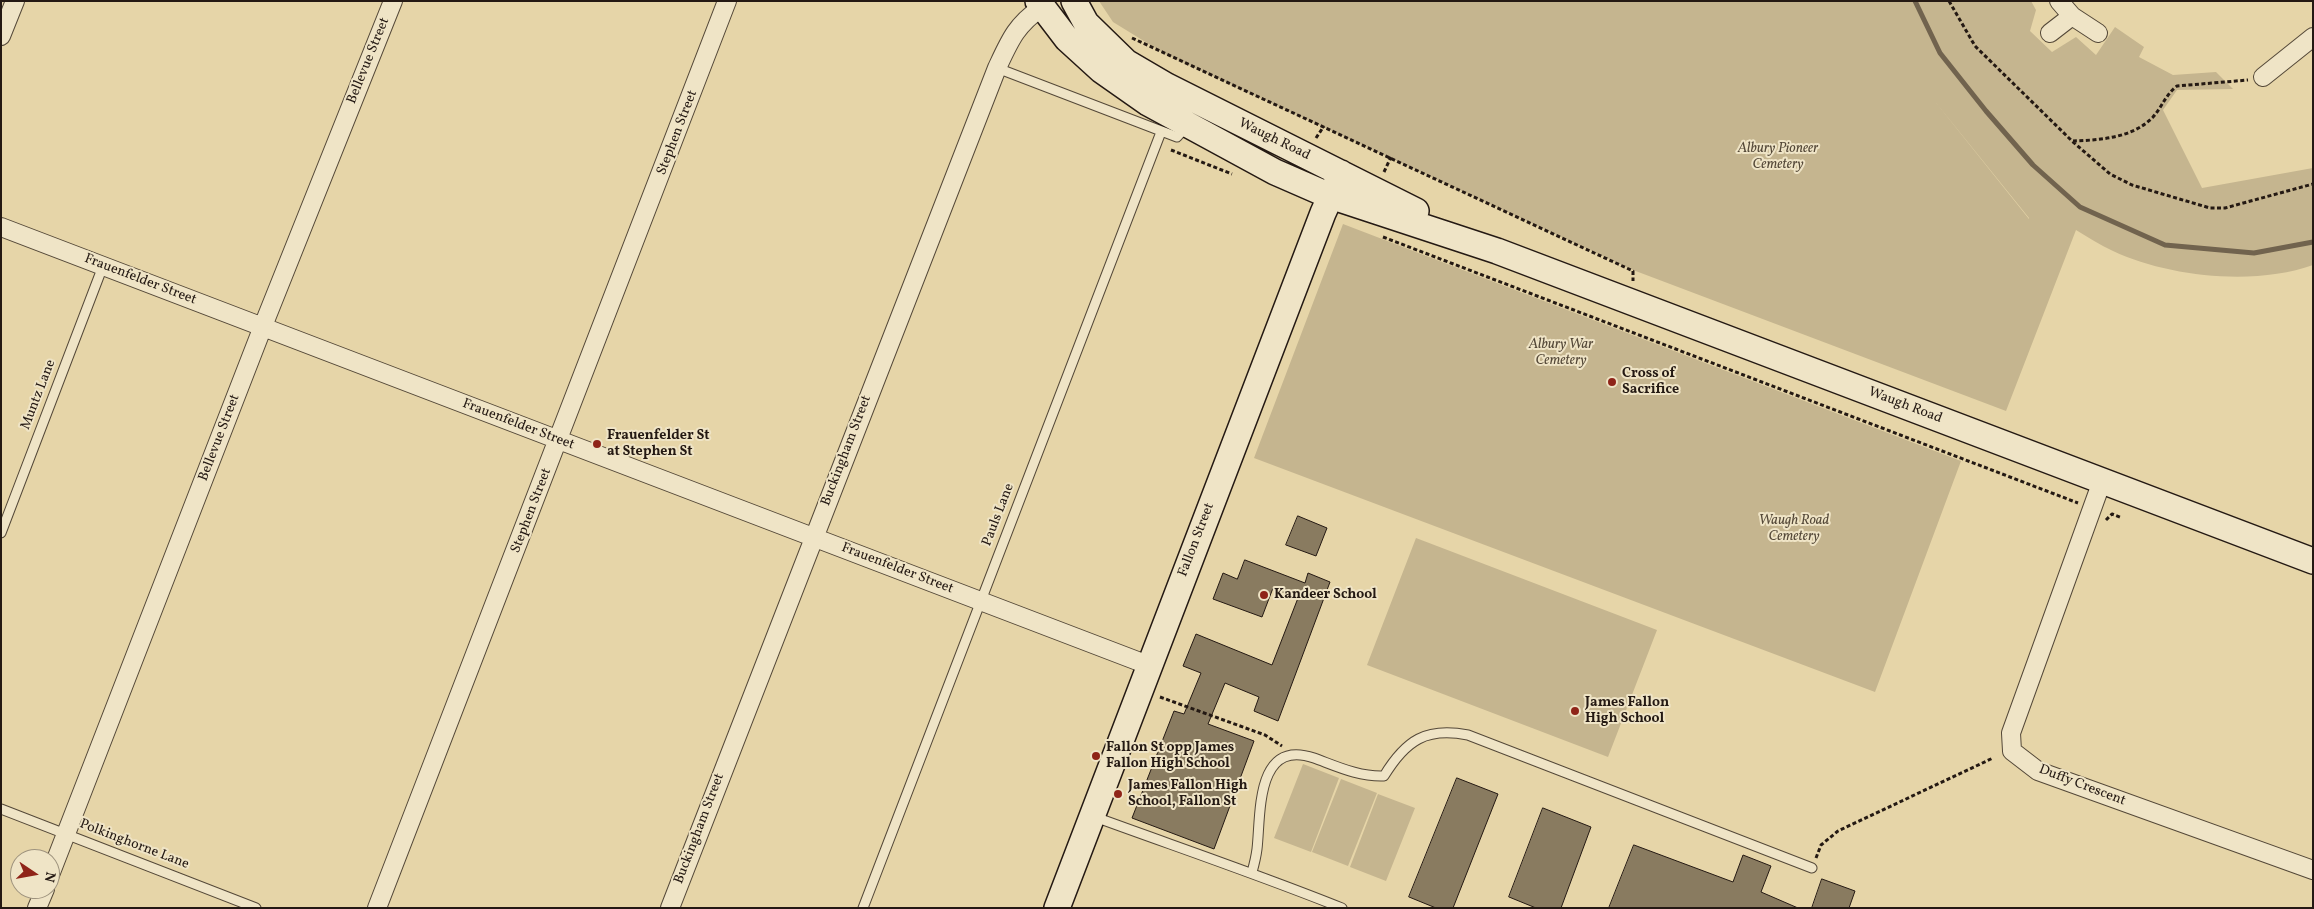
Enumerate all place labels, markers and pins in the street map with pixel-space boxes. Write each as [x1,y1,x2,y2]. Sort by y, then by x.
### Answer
place label: Cross of Sacrifice [1622,366,1679,398]
marker: Cross of Sacrifice [1606,376,1618,388]
place label: Frauenfelder St at Stephen St [607,428,709,461]
marker: Frauenfelder St at Stephen St [591,438,603,450]
place label: Kandeer School [1274,587,1377,603]
marker: Kandeer School [1258,589,1270,601]
place label: James Fallon High School [1585,695,1669,728]
marker: James Fallon High School [1569,705,1581,717]
place label: Fallon St opp James Fallon High School [1106,740,1234,772]
marker: Fallon St opp James Fallon High School [1090,750,1102,762]
place label: James Fallon High School, Fallon St [1128,778,1248,810]
marker: James Fallon High School, Fallon St [1112,788,1124,800]

